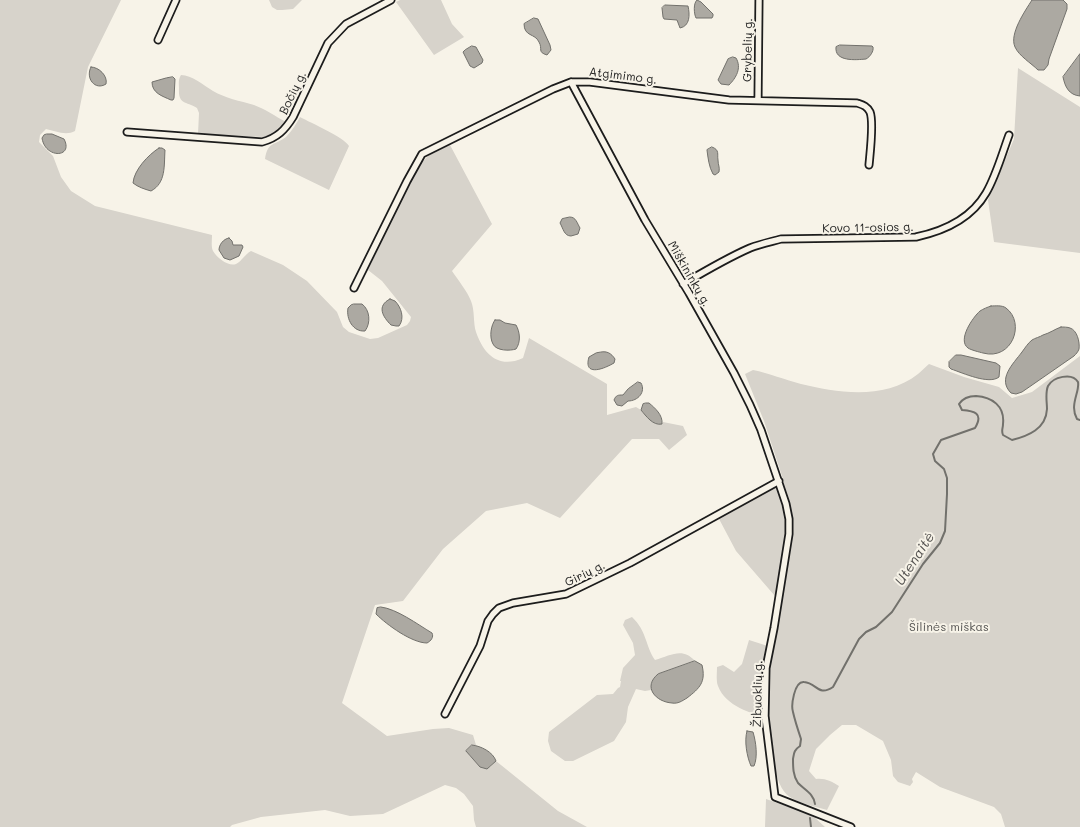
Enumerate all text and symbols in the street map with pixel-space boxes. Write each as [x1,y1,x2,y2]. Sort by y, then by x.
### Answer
street label: Grybelių g. [740,18,756,82]
street label: Atgimimo g. [588,65,658,87]
street label: Bočių g. [276,69,310,117]
street label: Kovo 11-osios g. [822,220,914,236]
street label: Miškininkų g. [664,239,714,309]
water label: Utenaitė [892,529,938,589]
street label: Girių g. [562,558,608,590]
park label: Šilinės miškas [909,620,989,634]
street label: Žibuoklių g. [750,660,766,728]

